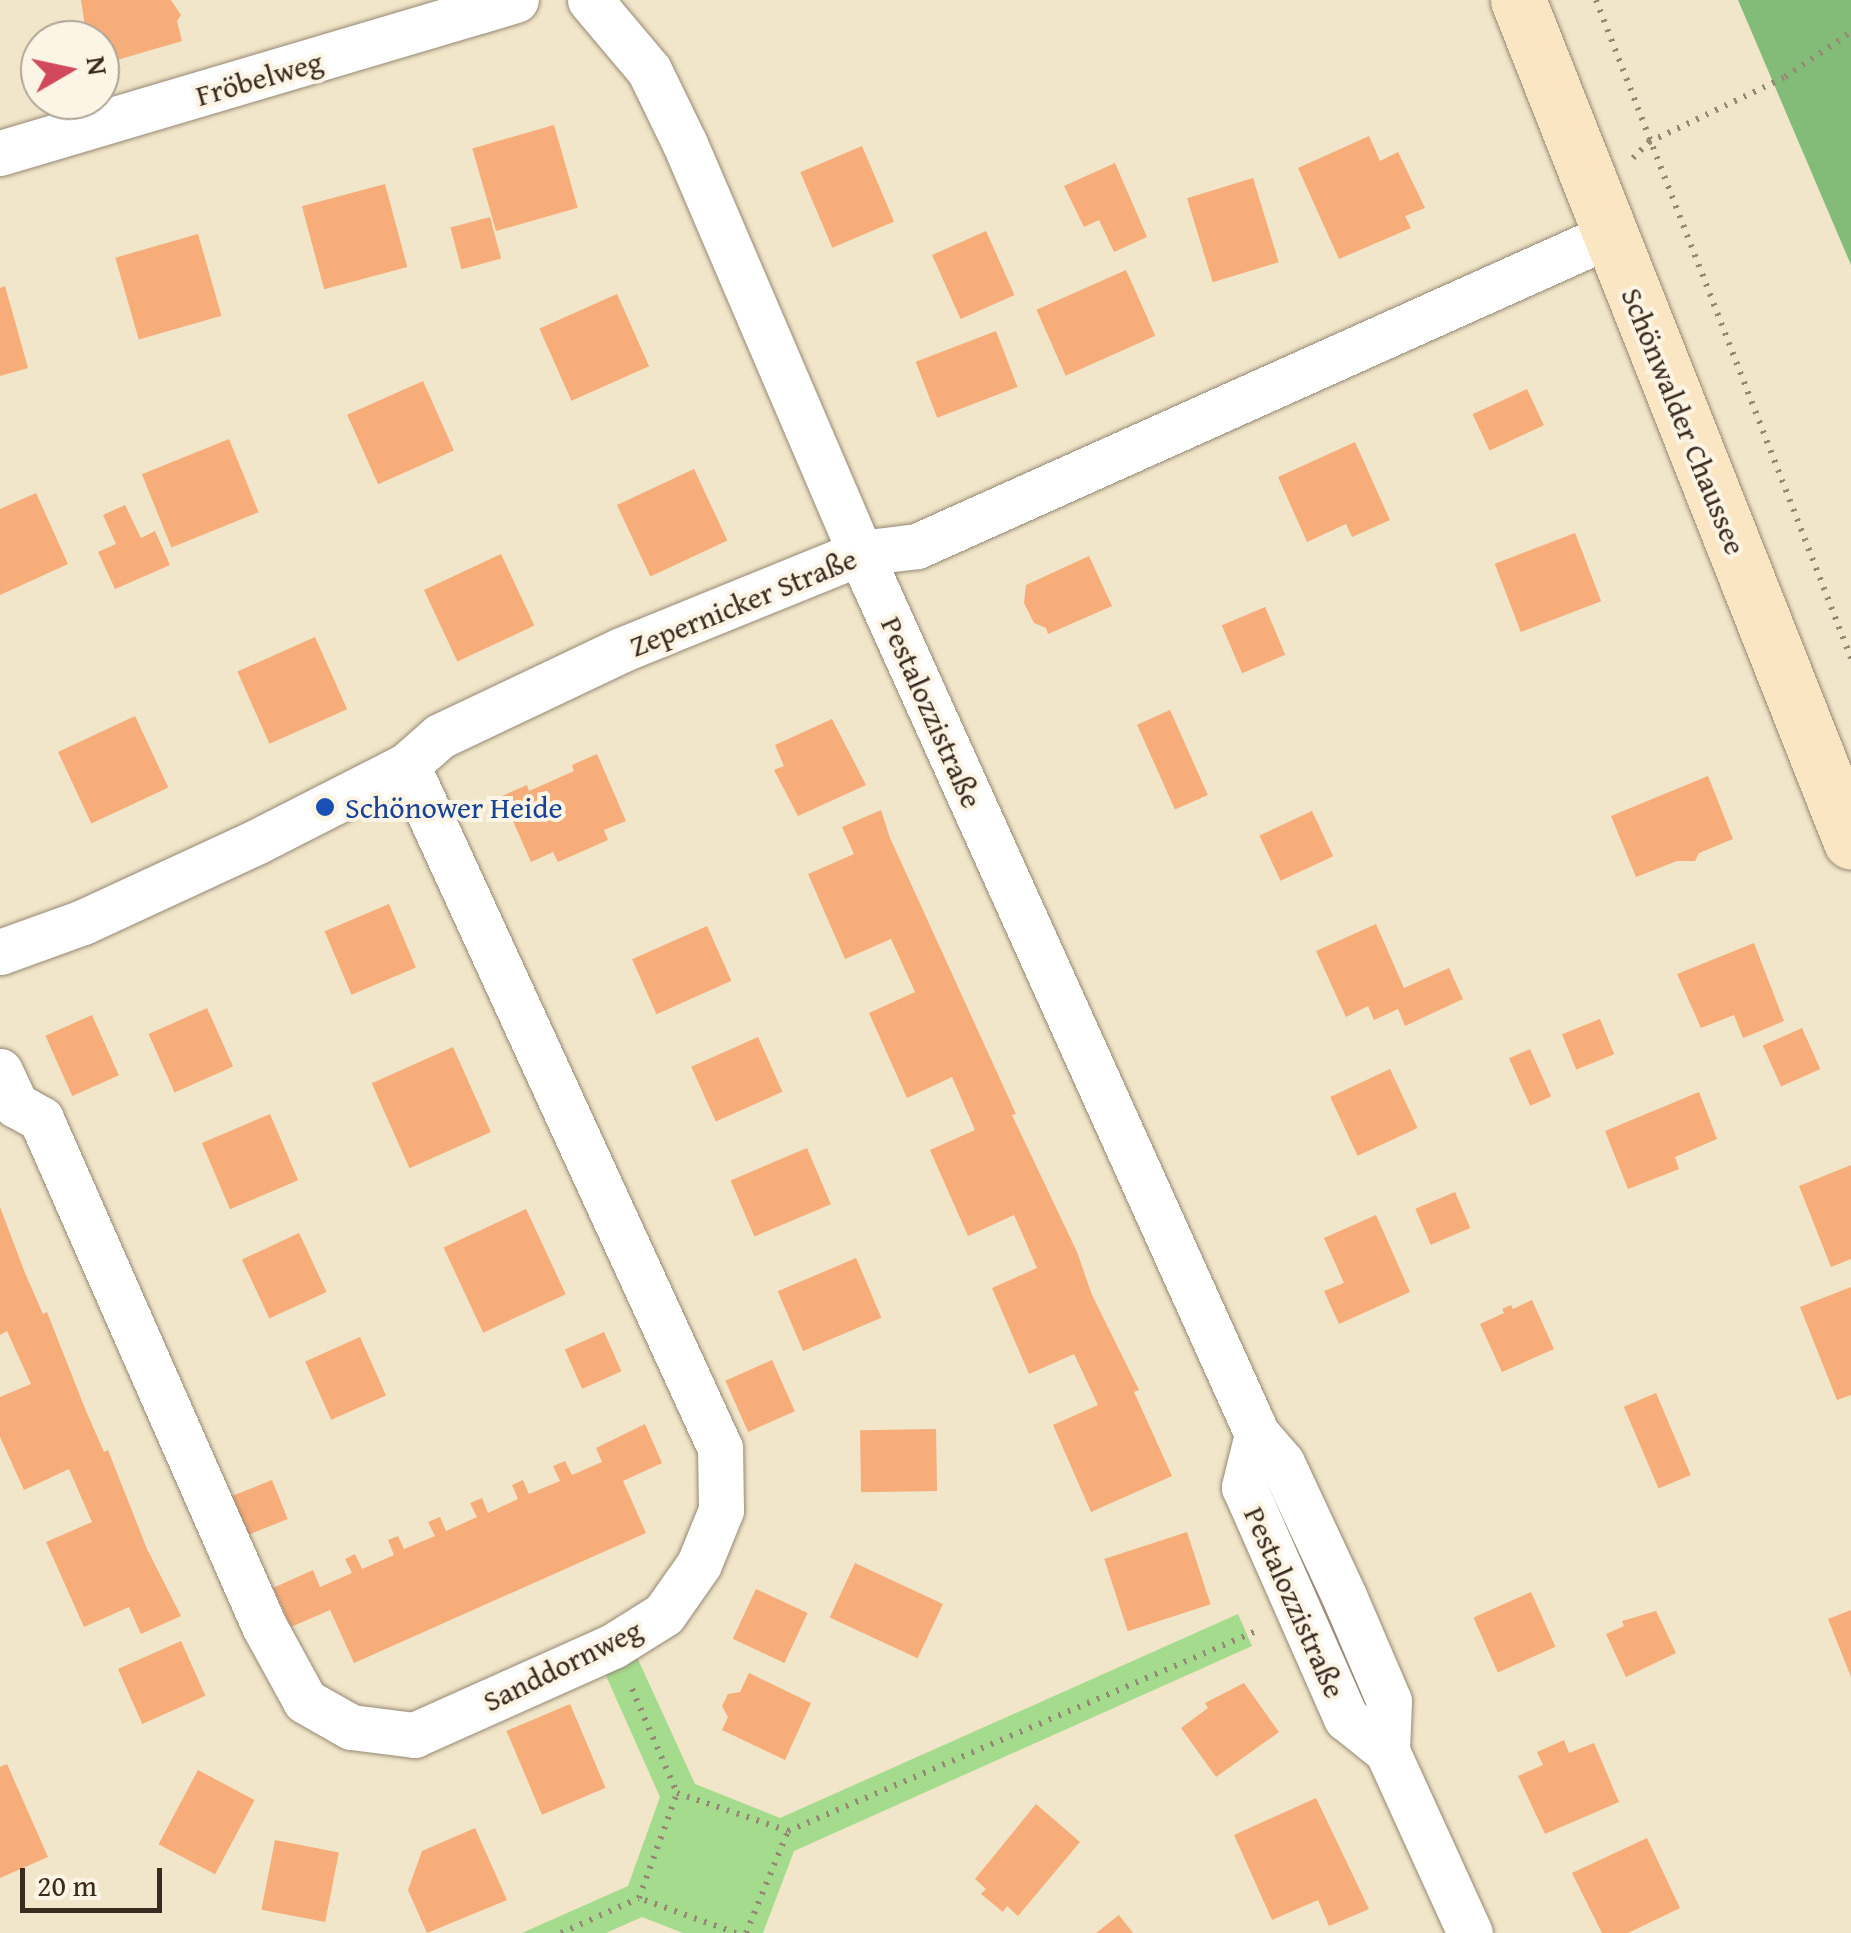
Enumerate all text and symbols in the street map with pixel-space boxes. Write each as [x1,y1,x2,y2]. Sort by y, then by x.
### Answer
north arrow [20,20,120,120]
street label: Fröbelweg [192,43,326,113]
text: N [76,53,120,78]
street label: Schönwalder Chaussee [1614,282,1754,560]
street label: Zepernicker Straße [624,540,862,664]
street label: Pestalozzistraße [874,611,990,813]
place label: Schönower Heide [345,789,563,825]
marker: Schönower Heide [314,796,336,818]
street label: Pestalozzistraße [1237,1501,1353,1703]
street label: Sanddornweg [477,1611,647,1719]
scale bar [25,1848,168,1910]
text: 20 m [37,1863,97,1907]

